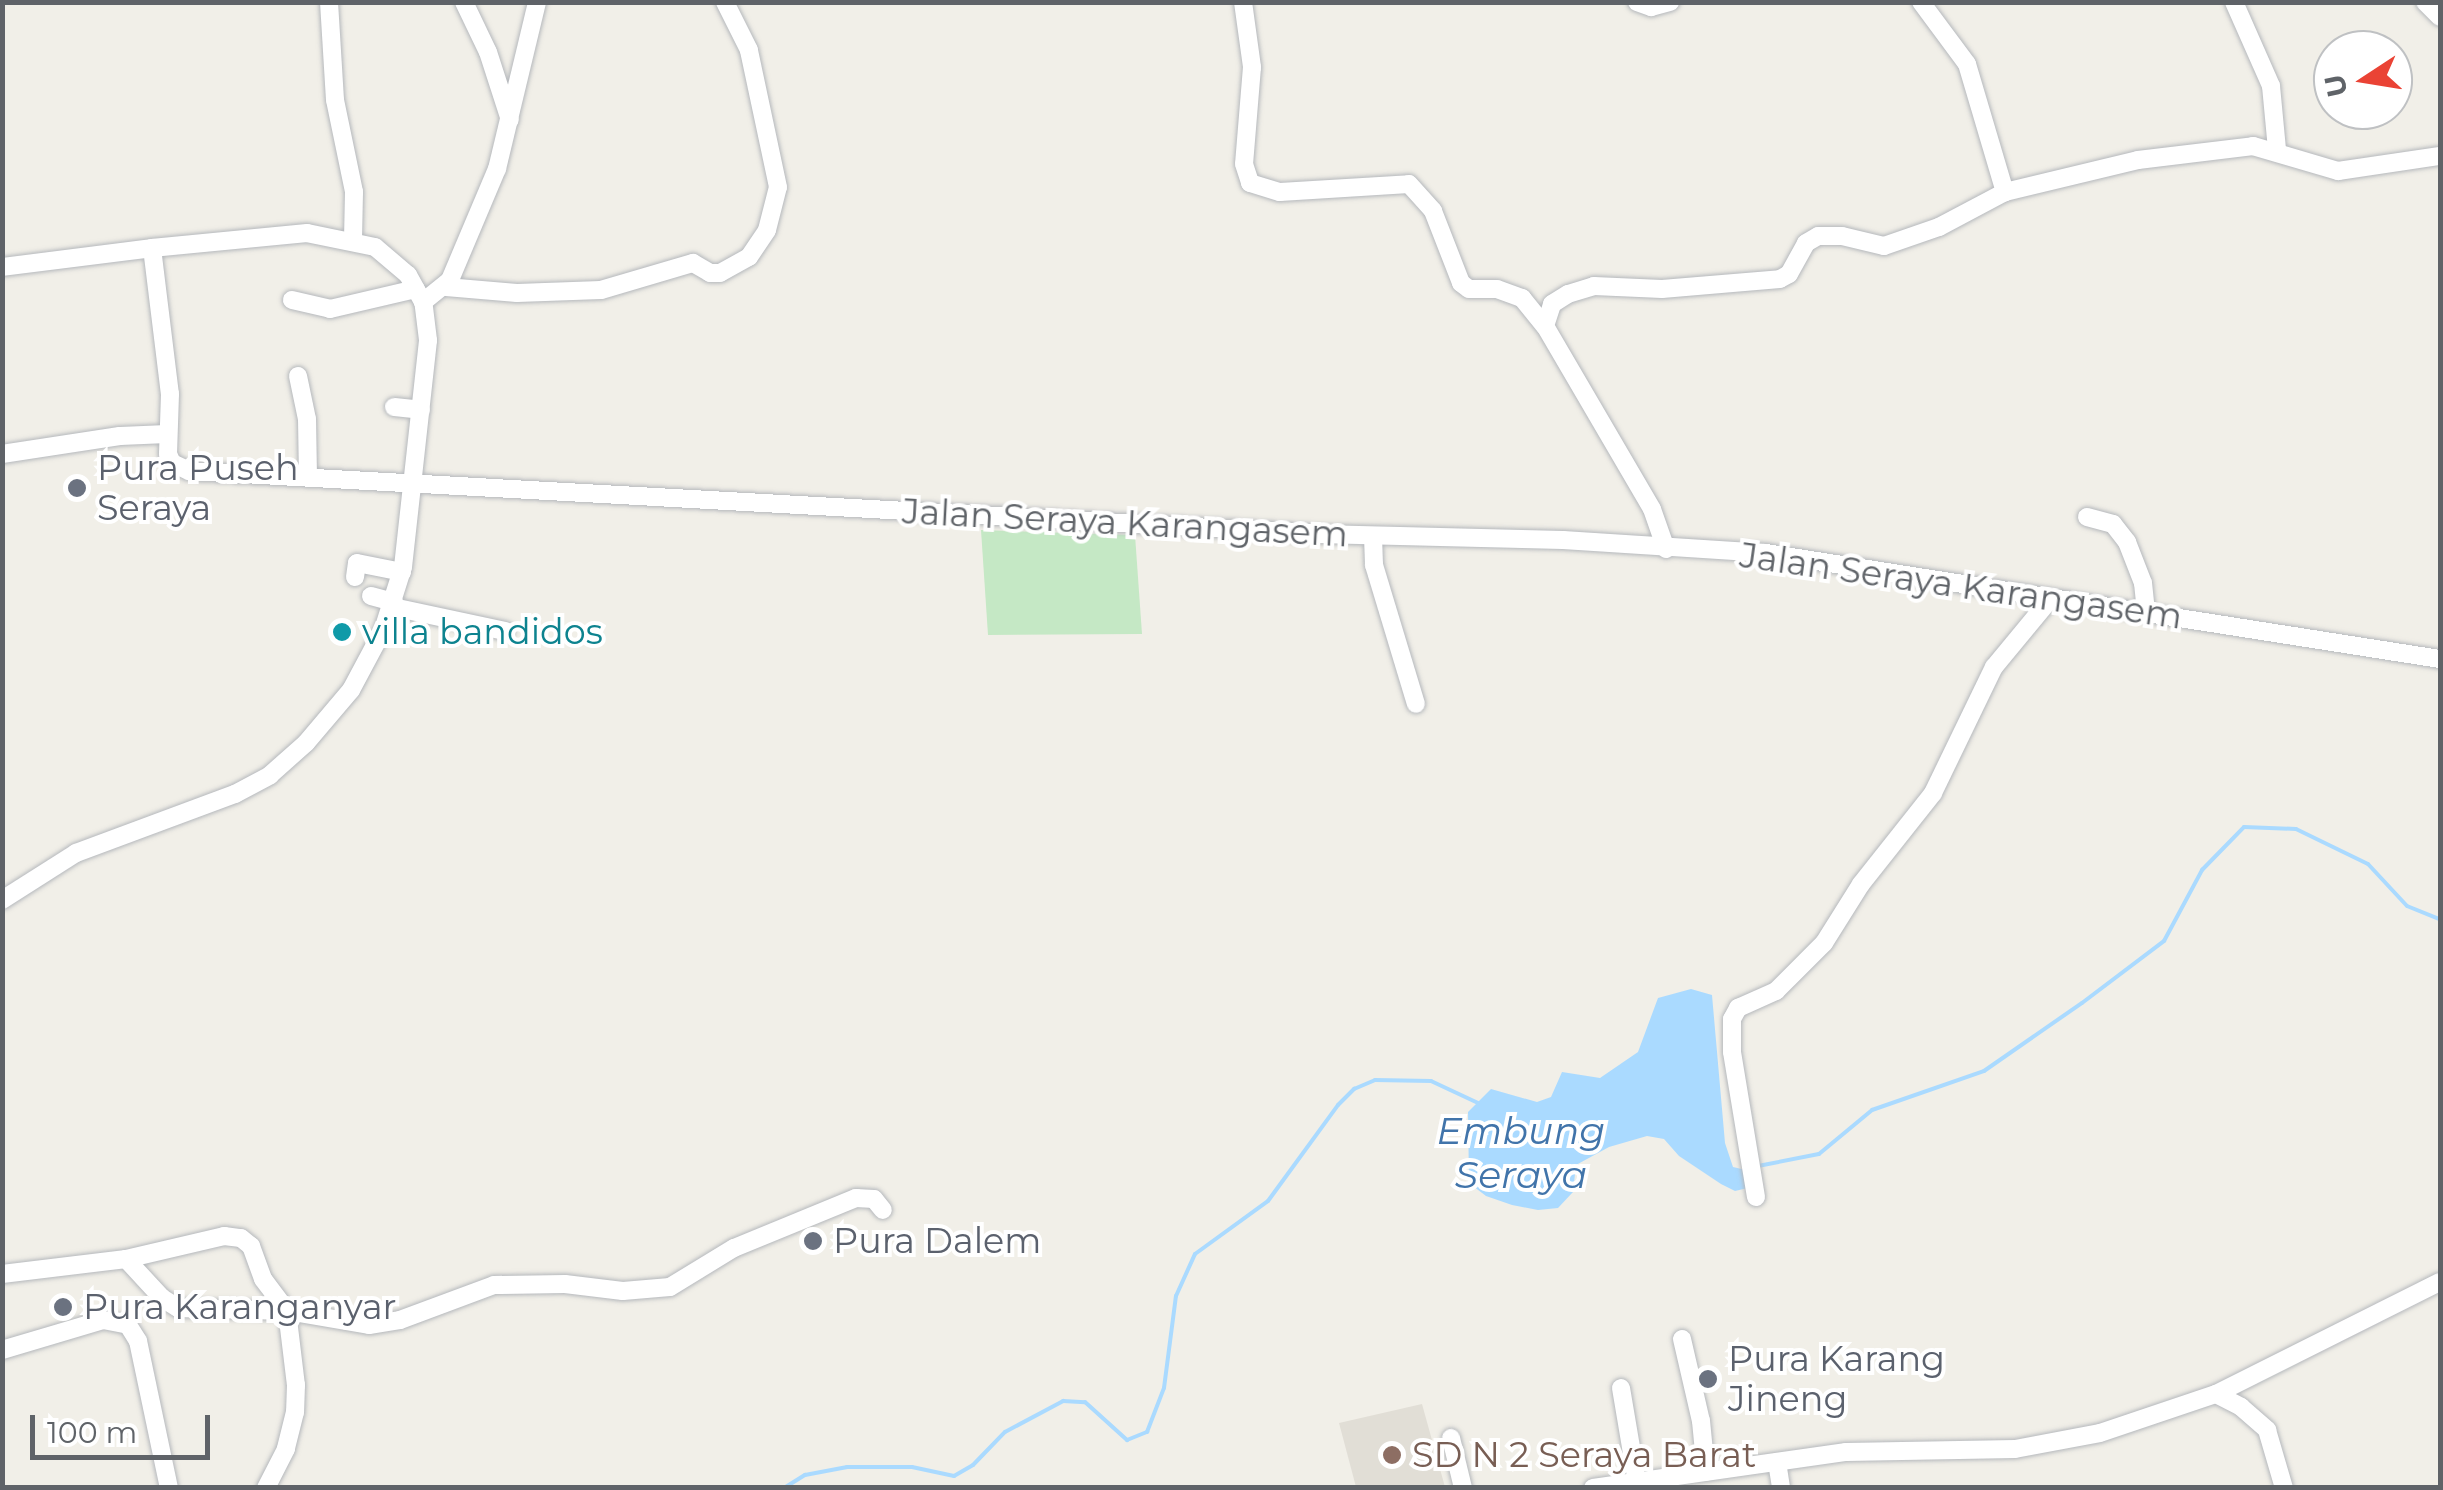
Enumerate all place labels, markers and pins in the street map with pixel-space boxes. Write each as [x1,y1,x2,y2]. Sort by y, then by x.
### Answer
place label: Pura Puseh Seraya [97,447,299,529]
marker: Pura Puseh Seraya [66,477,88,499]
place label: villa bandidos [362,611,603,653]
marker: villa bandidos [331,621,353,643]
place label: Pura Dalem [833,1220,1041,1262]
marker: Pura Dalem [802,1230,824,1252]
place label: Pura Karanganyar [83,1286,397,1328]
marker: Pura Karanganyar [52,1296,74,1318]
place label: Pura Karang Jineng [1728,1338,1945,1420]
marker: Pura Karang Jineng [1697,1368,1719,1390]
place label: SD N 2 Seraya Barat [1412,1434,1756,1476]
marker: SD N 2 Seraya Barat [1381,1444,1403,1466]

